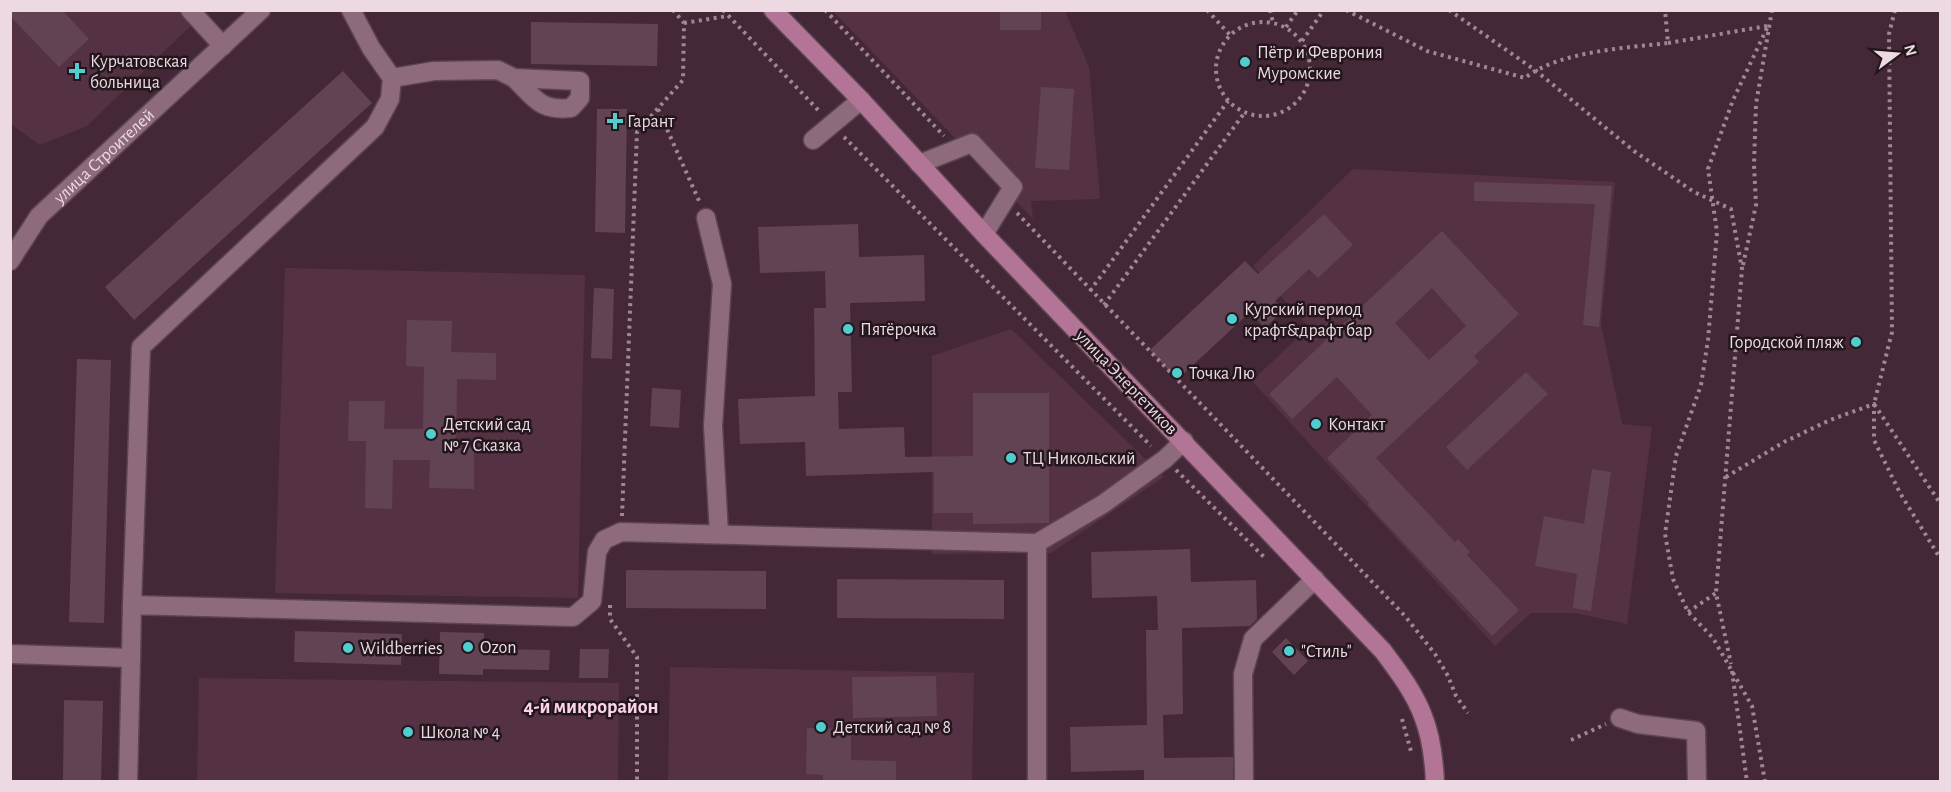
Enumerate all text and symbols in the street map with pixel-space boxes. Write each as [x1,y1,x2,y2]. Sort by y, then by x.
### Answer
north arrow [1867,24,1927,84]
text: N [1901,43,1920,58]
place label: Пётр и Феврония Муромские [1257,44,1383,83]
place label: Курчатовская больница [90,53,188,92]
marker: Пётр и Феврония Муромские [1238,55,1252,69]
marker: Курчатовская больница [68,62,86,80]
street label: улица Строителей [50,106,158,208]
place label: Гарант [627,113,675,131]
marker: Гарант [608,114,622,128]
place label: Курский период крафт&драфт бар [1244,301,1372,340]
marker: Курский период крафт&драфт бар [1225,312,1239,326]
place label: Пятёрочка [860,321,937,339]
marker: Пятёрочка [841,322,855,336]
street label: улица Энергетиков [1071,326,1181,439]
place label: Городской пляж [1729,334,1844,352]
marker: Городской пляж [1849,335,1863,349]
place label: Точка Лю [1189,365,1255,383]
marker: Точка Лю [1170,366,1184,380]
place label: Детский сад № 7 Сказка [443,416,531,455]
place label: Контакт [1328,416,1386,434]
marker: Контакт [1309,417,1323,431]
marker: Детский сад № 7 Сказка [424,427,438,441]
place label: ТЦ Никольский [1023,450,1136,468]
marker: ТЦ Никольский [1004,451,1018,465]
place label: Ozon [480,639,517,657]
place label: Wildberries [360,640,443,658]
marker: Ozon [461,640,475,654]
marker: Wildberries [341,641,355,655]
place label: "Стиль" [1301,643,1352,661]
marker: "Стиль" [1282,644,1296,658]
district label: 4-й микрорайон [523,697,659,717]
place label: Детский сад № 8 [833,719,951,737]
marker: Детский сад № 8 [814,720,828,734]
place label: Школа № 4 [420,724,500,742]
marker: Школа № 4 [401,725,415,739]

